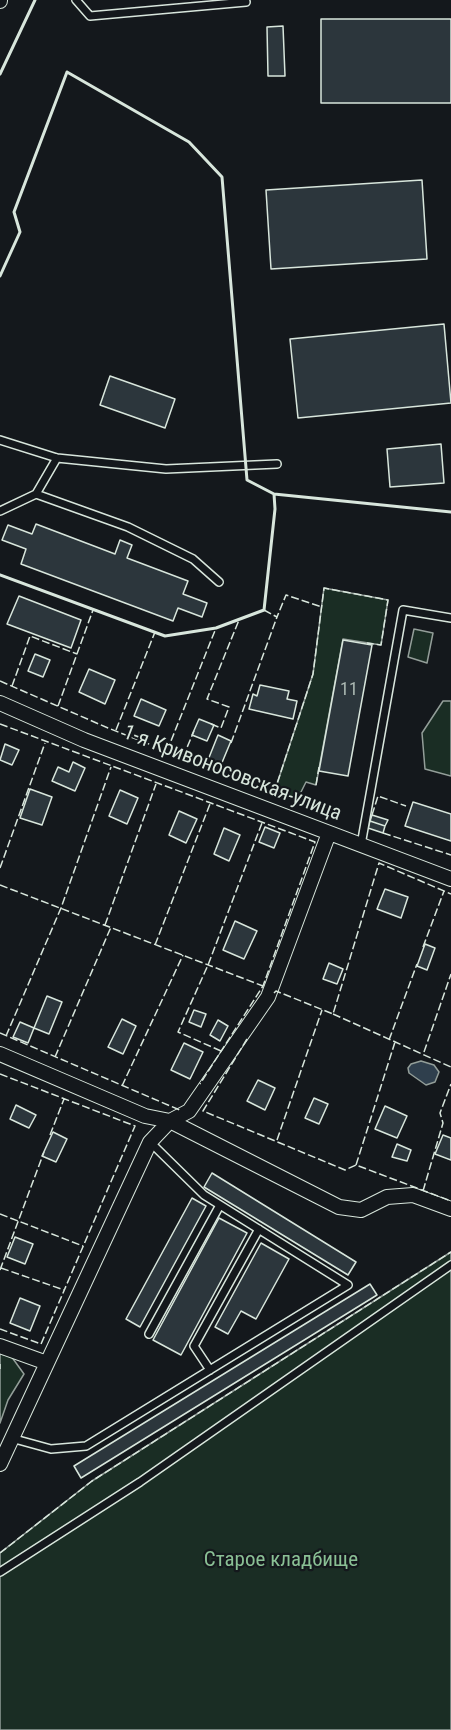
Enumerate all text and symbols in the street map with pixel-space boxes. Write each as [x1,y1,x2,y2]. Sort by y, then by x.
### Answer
house number: 11 [340,679,358,701]
street label: 1-я Кривоносовская улица [119,721,345,827]
park label: Старое кладбище [204,1548,358,1574]

